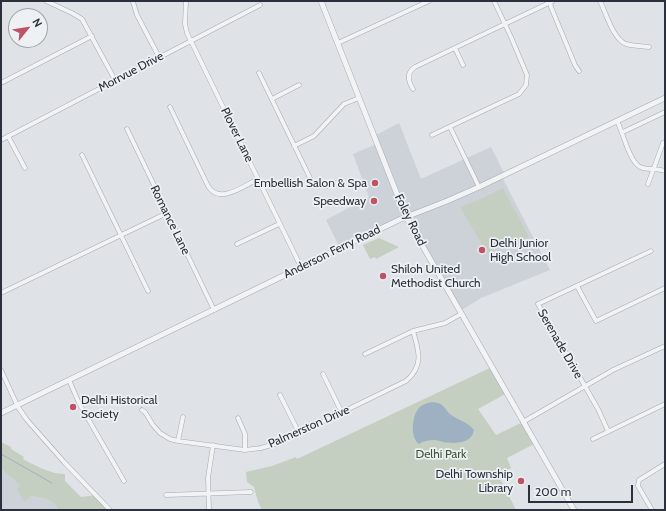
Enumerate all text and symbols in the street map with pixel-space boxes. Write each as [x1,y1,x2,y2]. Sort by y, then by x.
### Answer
north arrow [8,8,48,48]
text: N [30,16,46,29]
street label: Morrvue Drive [96,49,166,95]
street label: Plover Lane [218,105,256,165]
place label: Embellish Salon & Spa [254,176,367,190]
marker: Embellish Salon & Spa [370,178,380,188]
street label: Romance Lane [147,183,193,257]
street label: Foley Road [391,192,429,248]
place label: Speedway [313,194,366,208]
marker: Speedway [369,196,379,206]
street label: Anderson Ferry Road [281,222,383,282]
place label: Delhi Junior High School [490,236,551,264]
marker: Delhi Junior High School [477,245,487,255]
place label: Shiloh United Methodist Church [391,262,481,290]
marker: Shiloh United Methodist Church [378,271,388,281]
street label: Serenade Drive [534,307,586,381]
place label: Delhi Historical Society [81,393,157,421]
marker: Delhi Historical Society [68,402,78,412]
street label: Palmerston Drive [266,403,352,451]
park label: Delhi Park [416,447,466,461]
place label: Delhi Township Library [436,467,513,495]
marker: Delhi Township Library [516,476,526,486]
scale bar [530,477,635,503]
text: 200 m [535,484,571,499]

